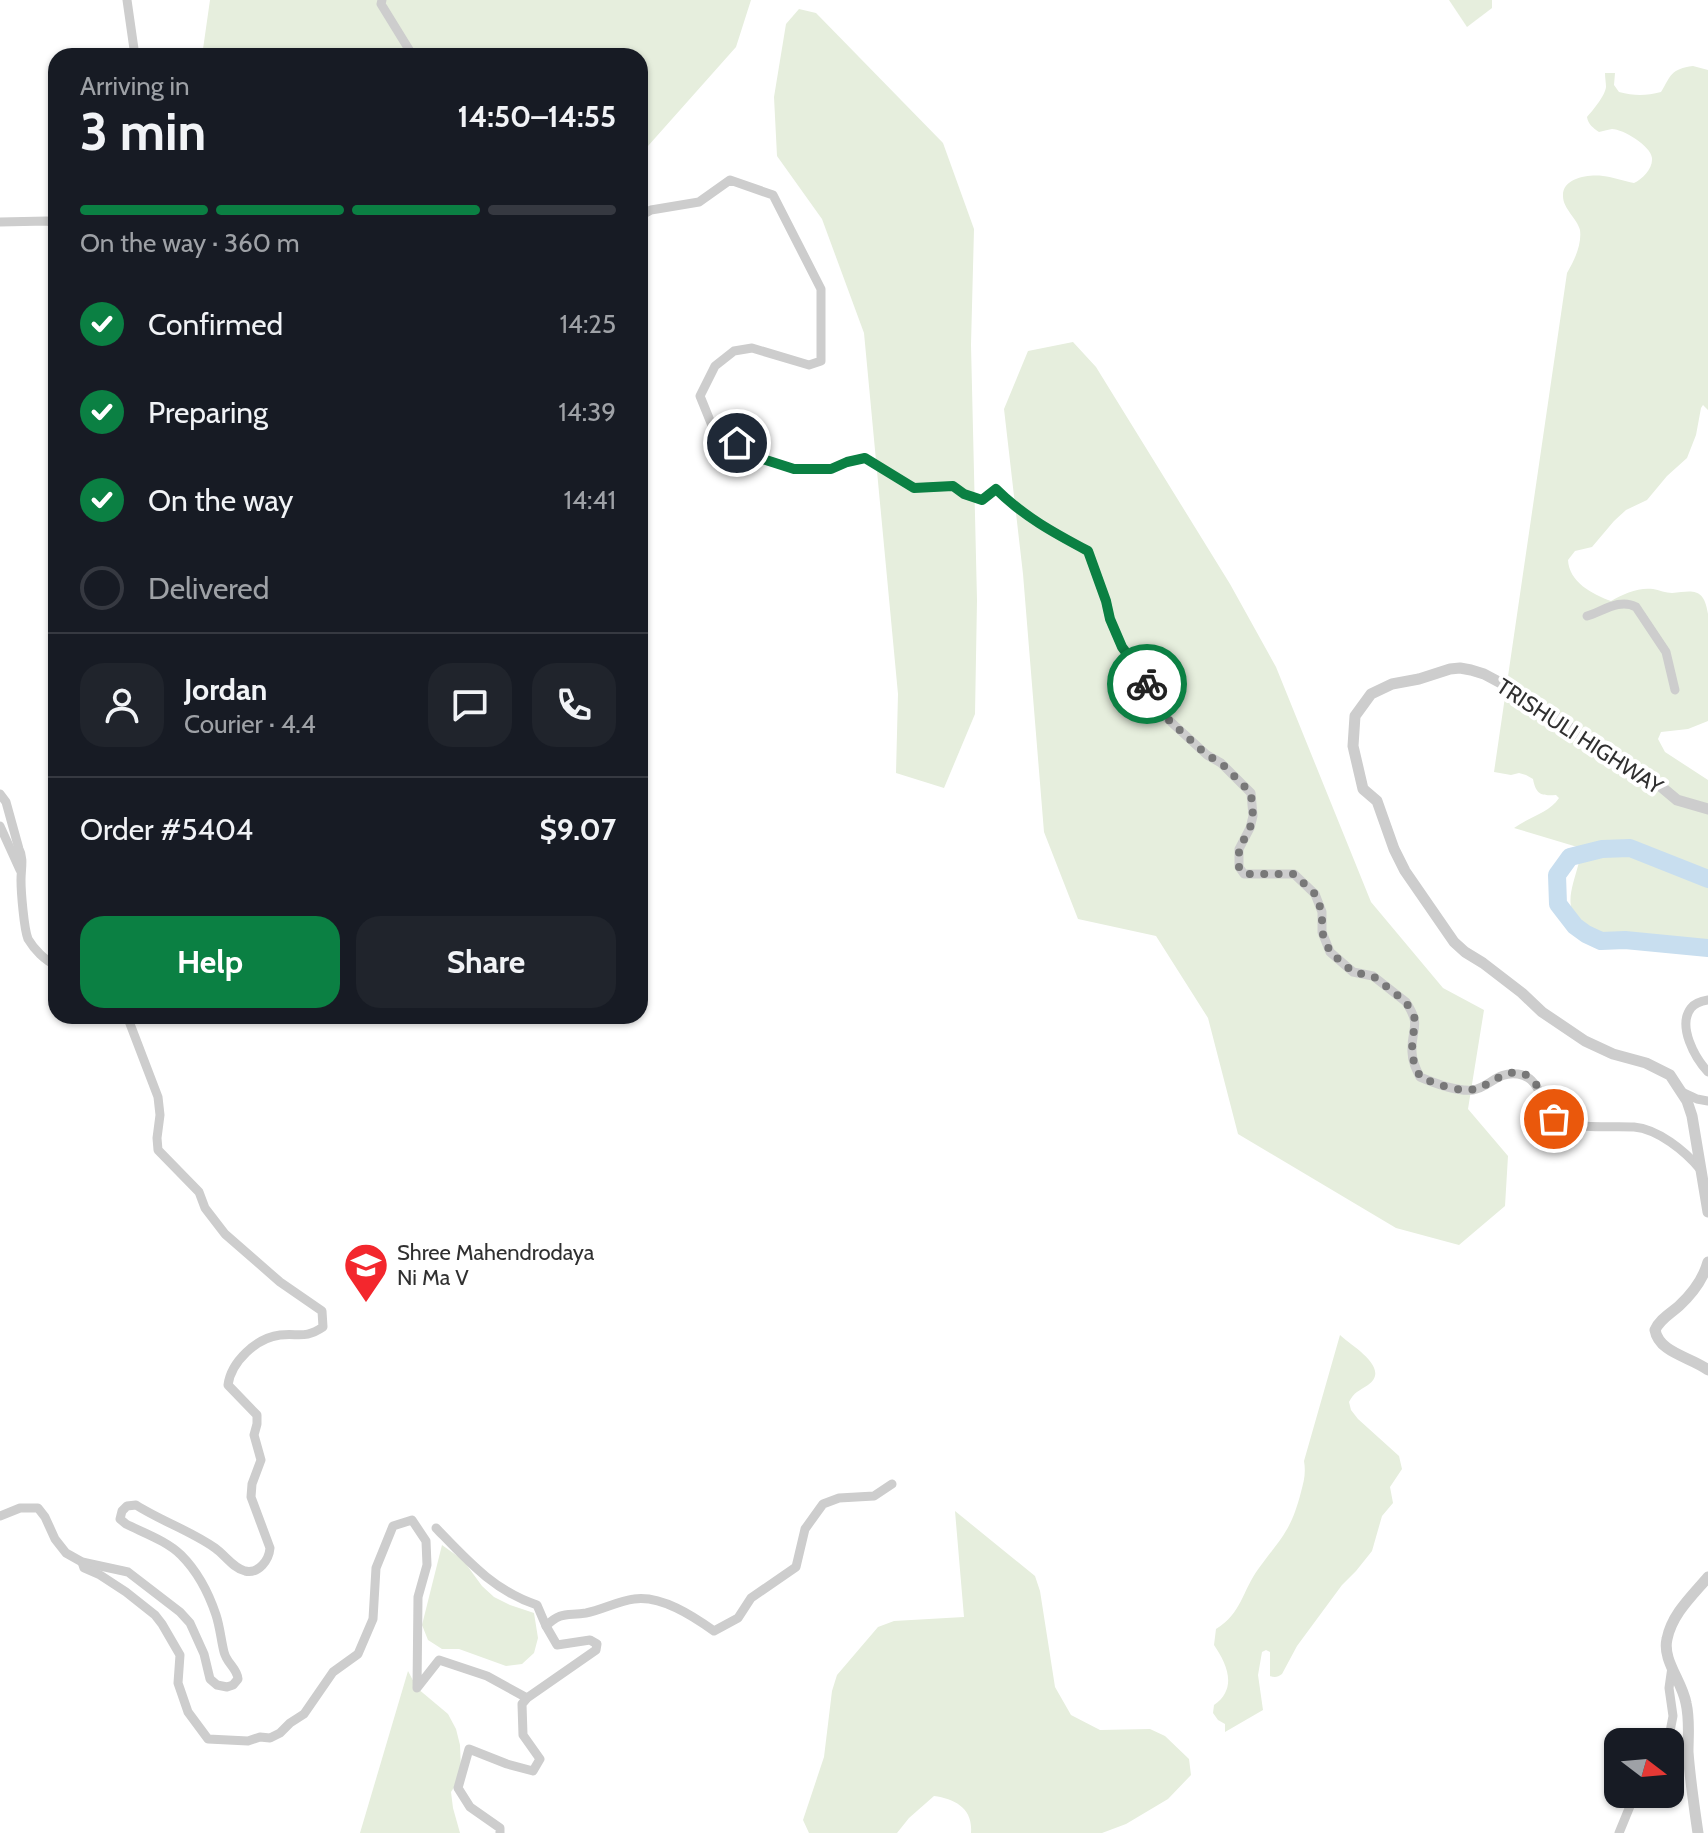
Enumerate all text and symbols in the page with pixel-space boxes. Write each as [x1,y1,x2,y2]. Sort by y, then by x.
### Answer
text: Arriving in [80,70,190,102]
text: 14:50–14:55 [458,98,616,135]
text: 3 min [80,100,206,163]
text: On the way · 360 m [80,227,300,259]
icon: check [80,302,124,346]
text: Confirmed [148,306,283,343]
text: 14:25 [559,308,616,340]
icon: check [80,390,124,434]
text: Preparing [148,394,268,431]
text: 14:39 [558,396,616,428]
pin [703,409,771,477]
icon: home [715,421,759,465]
icon: check [80,478,124,522]
text: On the way [148,482,293,519]
text: 14:41 [564,484,616,516]
text: Delivered [148,570,269,607]
courier [1107,644,1187,724]
icon: bike [1125,662,1169,706]
button: person [80,663,164,747]
button: chat [428,663,512,747]
button: phone [532,663,616,747]
text: Jordan [184,671,267,708]
street label: TRISHULI HIGHWAY [1492,673,1668,800]
text: Courier · 4.4 [184,708,316,740]
text: Order #5404 [80,811,253,848]
text: $9.07 [539,811,616,848]
button: Help [80,916,340,1008]
button: Share [356,916,616,1008]
pin [1520,1085,1588,1153]
icon: bag [1532,1097,1576,1141]
place label: Shree Mahendrodaya Ni Ma V [397,1239,595,1291]
school or university icon: Shree Mahendrodaya Ni Ma V [342,1241,390,1304]
north arrow [1604,1728,1684,1808]
map controls [1604,1728,1684,1808]

